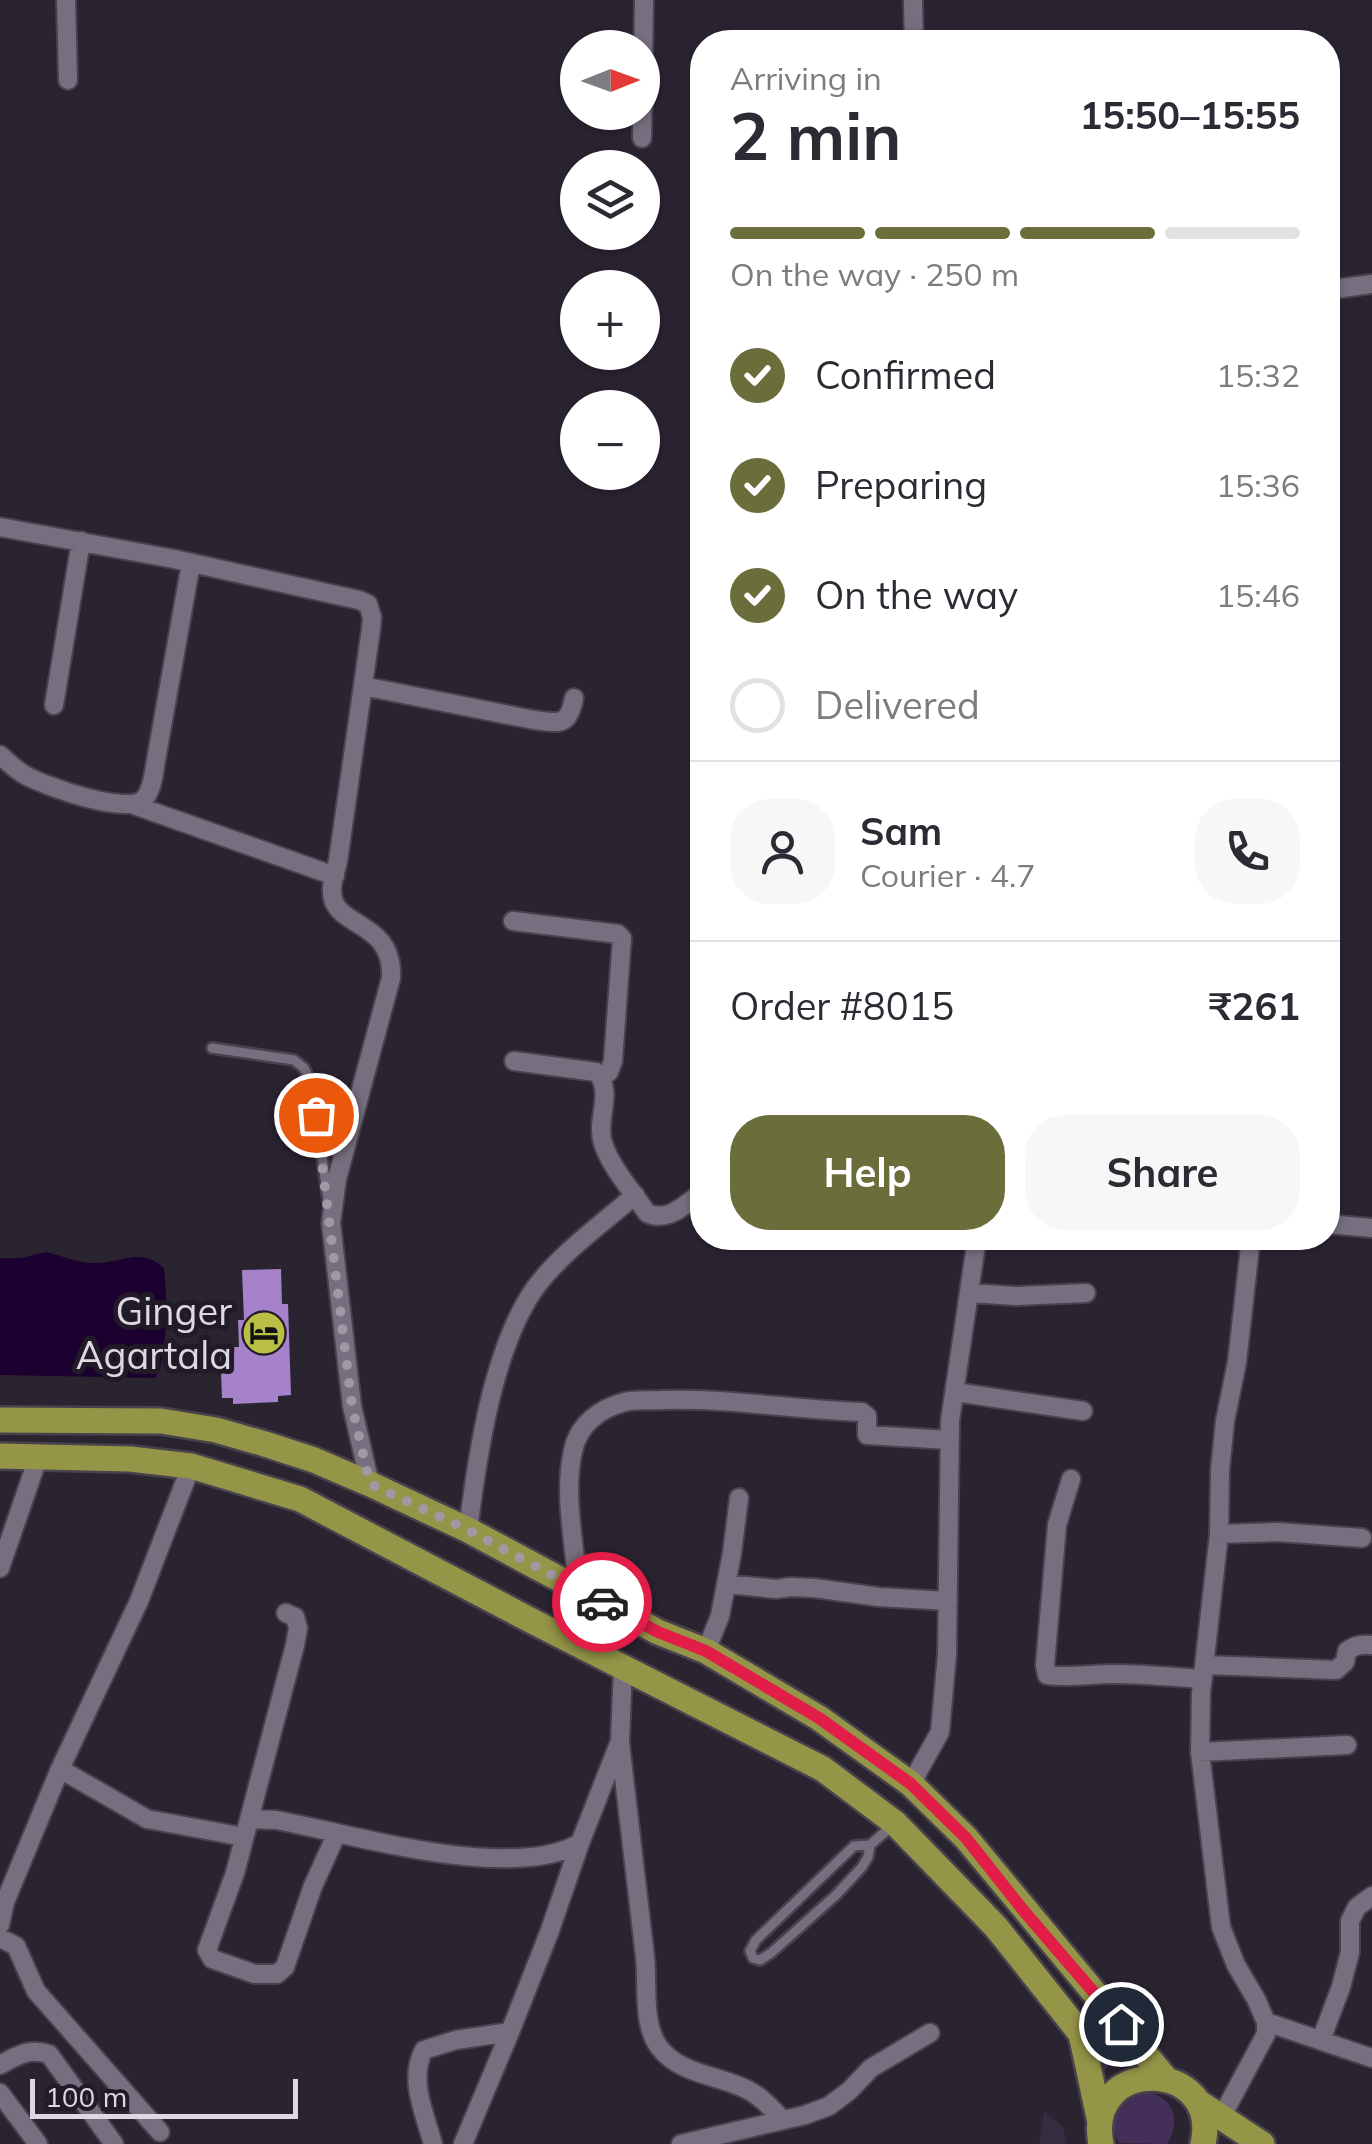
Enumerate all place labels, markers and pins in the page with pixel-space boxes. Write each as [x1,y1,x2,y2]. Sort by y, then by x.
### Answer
pin [274,1073,359,1158]
place label: Ginger Agartala [76,1287,232,1379]
hotel icon: Ginger Agartala [241,1310,287,1356]
pin [1079,1982,1164,2067]

